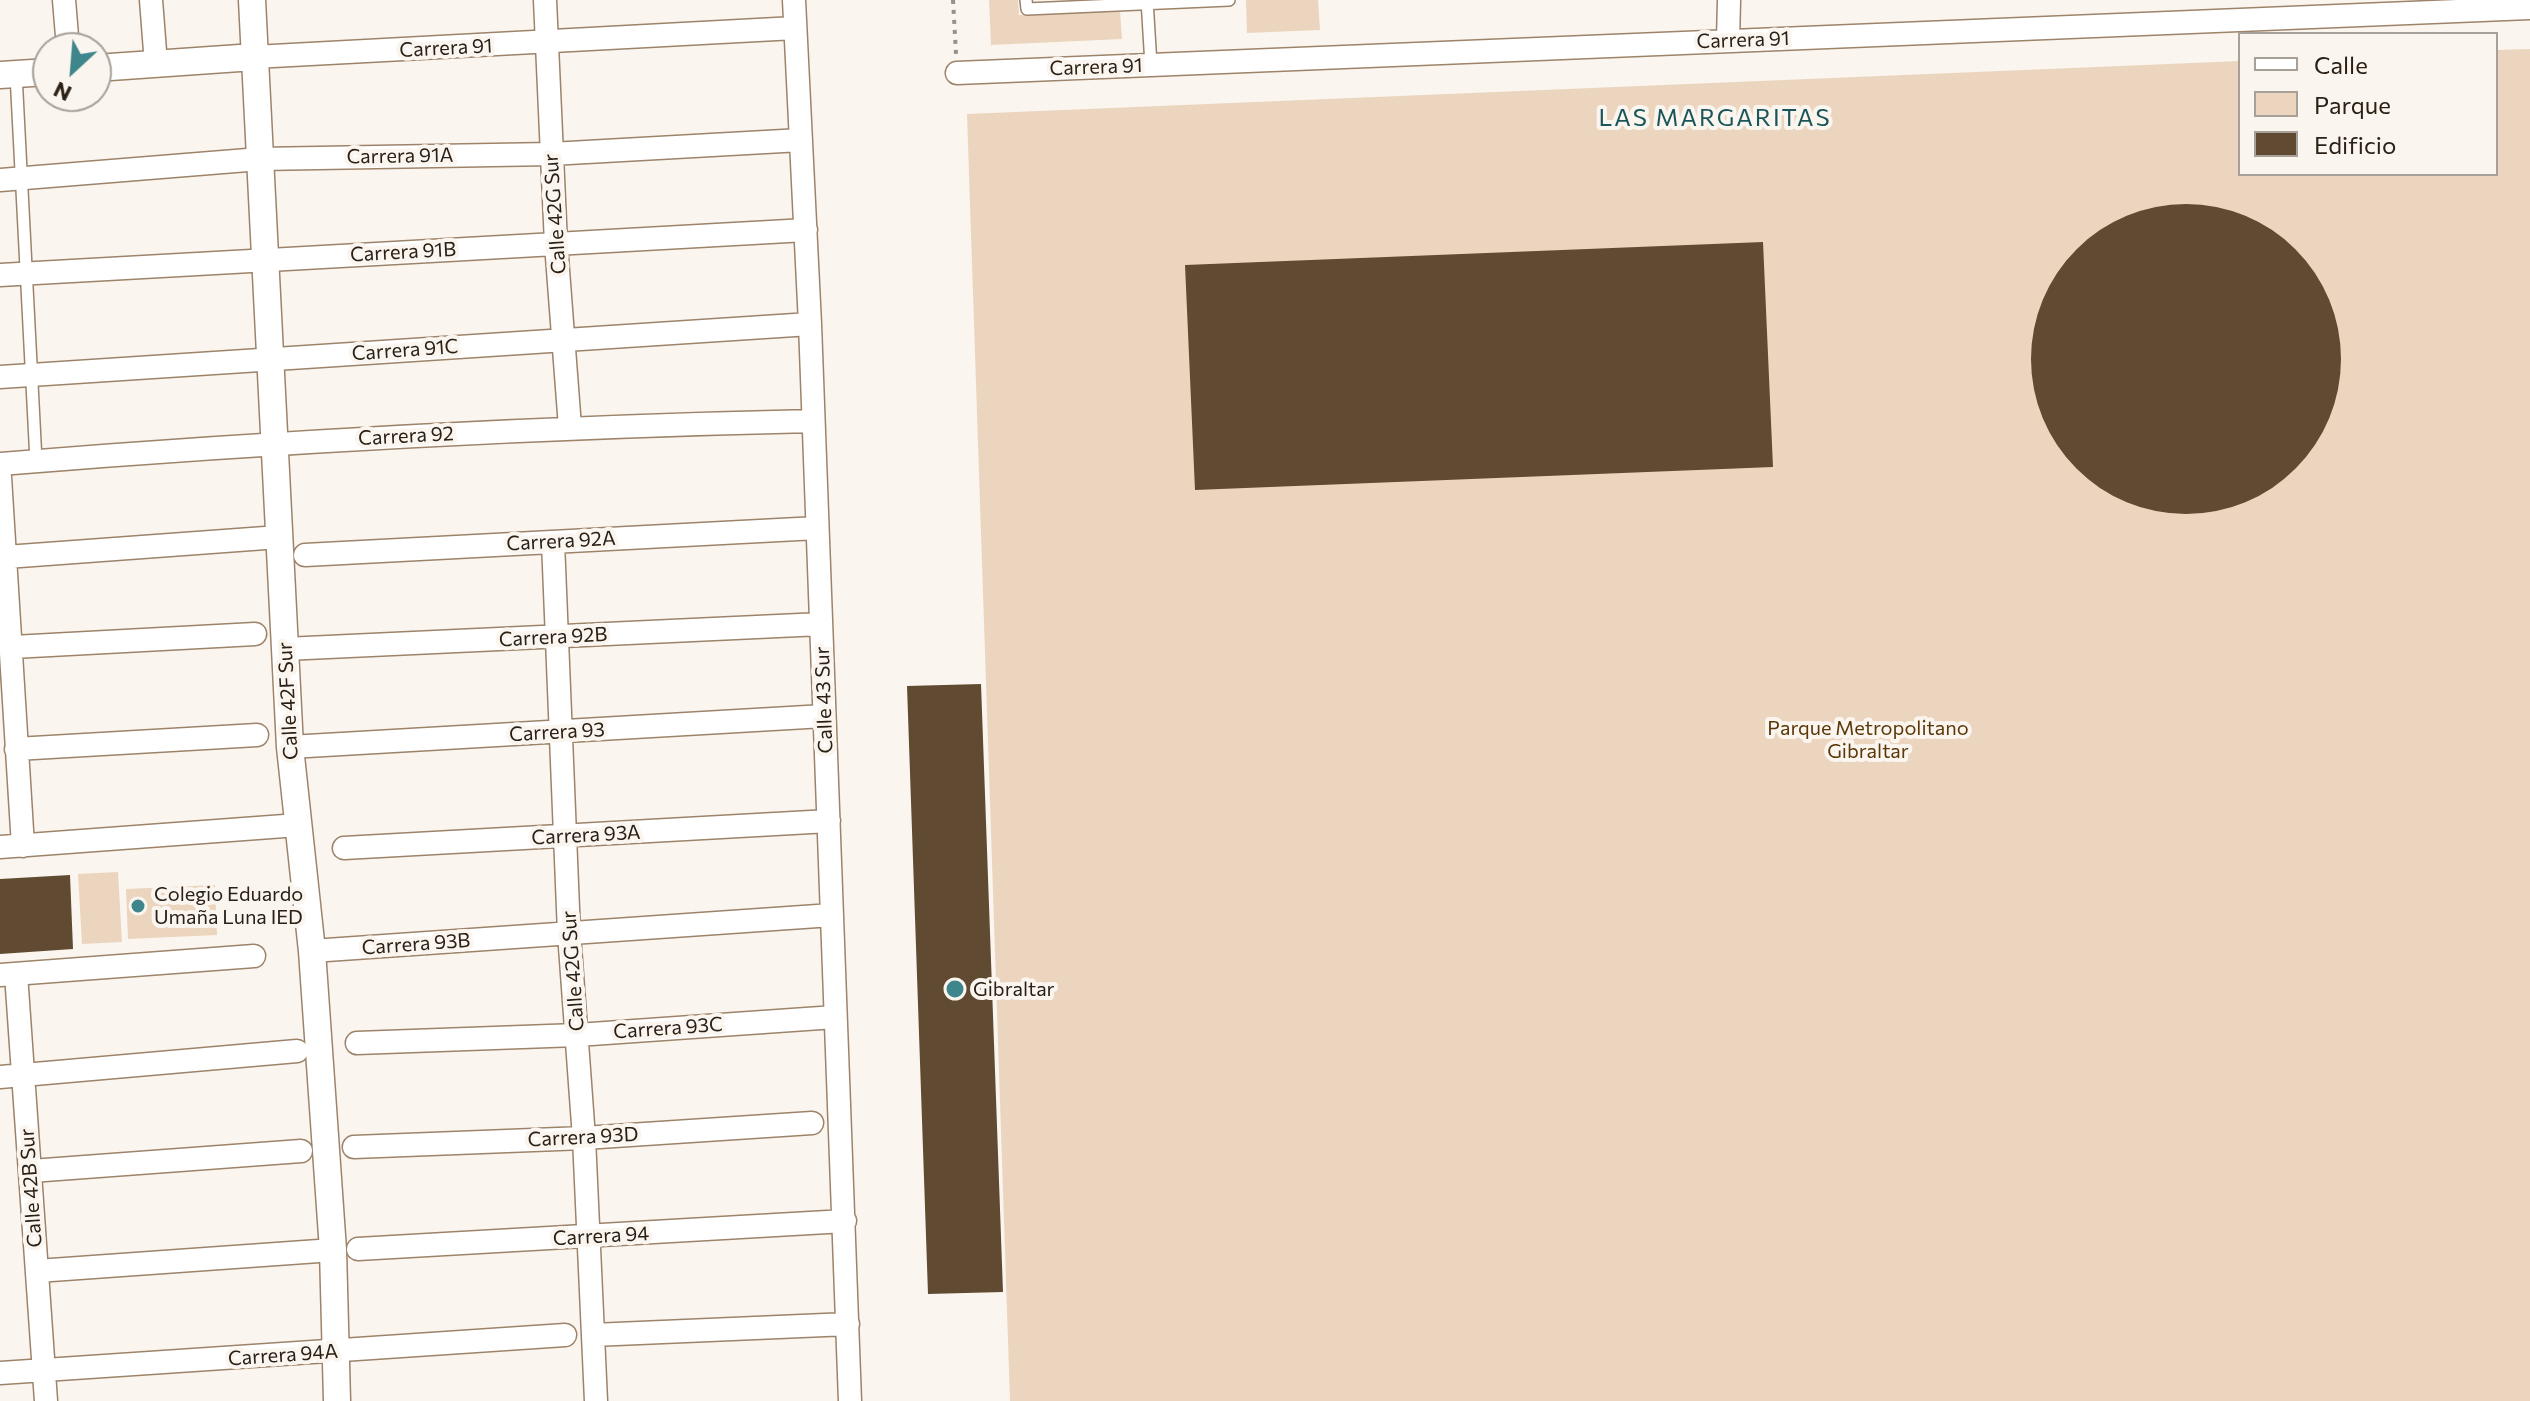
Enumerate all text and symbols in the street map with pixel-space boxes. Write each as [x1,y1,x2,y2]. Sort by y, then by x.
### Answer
street label: Carrera 91 [1696,26,1790,54]
north arrow [32,32,112,112]
legend [2238,32,2498,176]
street label: Carrera 91 [399,34,493,62]
text: Calle [2314,50,2368,79]
street label: Carrera 91 [1049,53,1143,81]
text: N [49,76,75,108]
text: Parque [2314,90,2391,119]
district label: LAS MARGARITAS [1598,104,1832,132]
text: Edificio [2314,130,2396,159]
street label: Carrera 91A [346,143,454,169]
street label: Calle 42G Sur [539,153,571,275]
street label: Carrera 91B [349,237,457,267]
street label: Carrera 91C [351,334,459,366]
street label: Carrera 92 [358,422,454,450]
street label: Carrera 92A [506,526,616,556]
street label: Carrera 92B [498,622,608,652]
street label: Calle 42F Sur [273,642,303,760]
street label: Calle 43 Sur [810,646,838,754]
park label: Parque Metropolitano Gibraltar [1767,716,1969,763]
street label: Carrera 93 [508,718,606,746]
street label: Carrera 93A [531,820,641,850]
place label: Colegio Eduardo Umaña Luna IED [154,882,303,929]
marker: Colegio Eduardo Umaña Luna IED [129,897,147,915]
street label: Calle 42G Sur [557,910,589,1032]
street label: Carrera 93B [361,928,471,960]
place label: Gibraltar [973,977,1055,1001]
marker: Gibraltar [944,978,966,1000]
street label: Carrera 93C [612,1012,724,1044]
street label: Carrera 93D [527,1122,639,1152]
street label: Calle 42B Sur [15,1128,47,1248]
street label: Carrera 94 [552,1221,650,1251]
street label: Carrera 94A [227,1339,339,1371]

